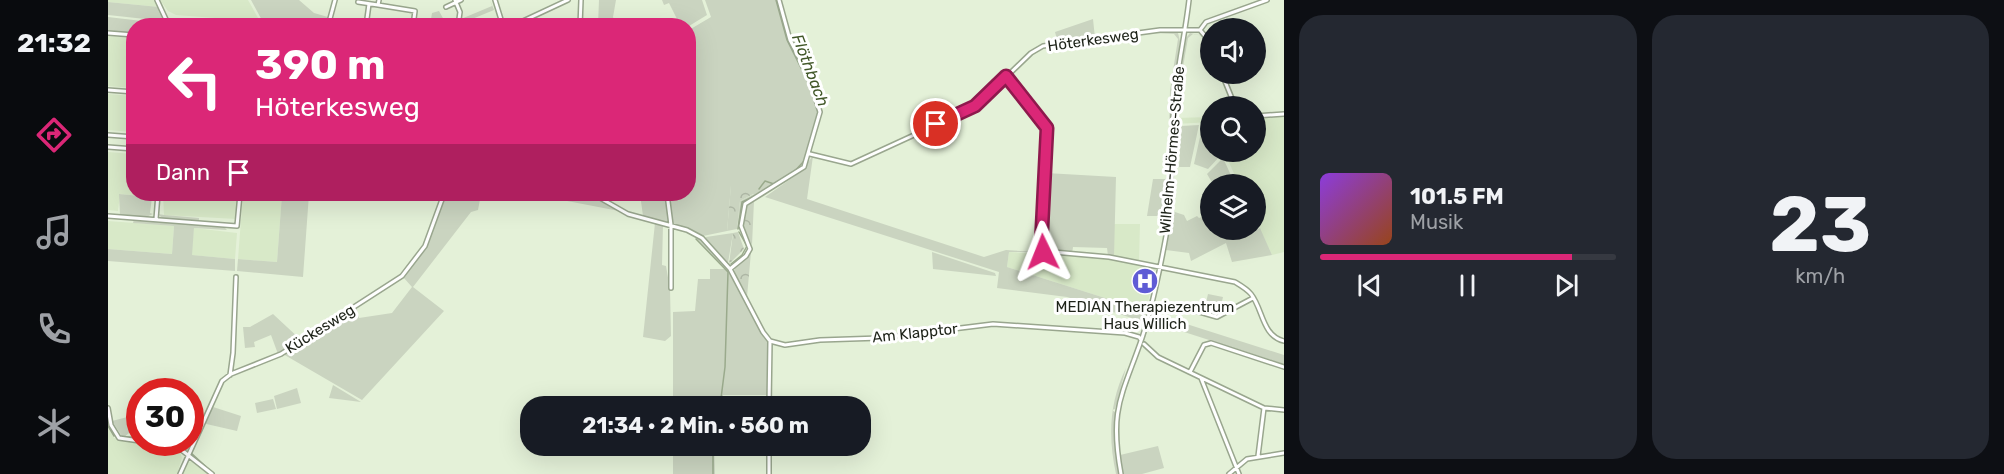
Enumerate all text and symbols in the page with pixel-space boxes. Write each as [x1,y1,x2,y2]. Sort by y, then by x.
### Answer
map controls [1200,18,1266,240]
button: sound [1200,18,1266,84]
street label: Höterkesweg [1046,25,1140,55]
text: 21:32 [17,27,91,59]
water label: Flöthbach [788,31,833,109]
text: 390 m [255,40,386,90]
icon: left [156,42,234,120]
street label: Wilhelm-Hörmes-Straße [1156,65,1188,235]
text: Höterkesweg [255,91,420,123]
button: search [1200,96,1266,162]
pin [910,98,961,149]
icon: arrive [919,107,952,140]
icon: directions [33,114,75,156]
icon: arrive [222,156,255,189]
text: Dann [156,159,210,186]
button: layers [1200,174,1266,240]
text: 23 [1769,178,1871,271]
text: 101.5 FM [1410,183,1504,210]
text: Musik [1410,210,1463,234]
icon: music [33,211,75,253]
position arrow [1011,220,1075,284]
text: km/h [1795,264,1845,288]
hospital icon: MEDIAN Therapiezentrum Haus Willich [1130,266,1160,296]
icon: previous [1353,269,1386,302]
icon: pause [1451,269,1484,302]
icon: next [1550,269,1583,302]
place label: MEDIAN Therapiezentrum Haus Willich [1056,298,1234,333]
street label: Kückesweg [282,301,358,357]
icon: phone [33,308,75,350]
street label: Am Klapptor [871,320,959,346]
speed limit sign: 30 [126,378,204,456]
icon: climate [33,405,75,447]
text: 21:34 · 2 Min. · 560 m [582,412,809,439]

